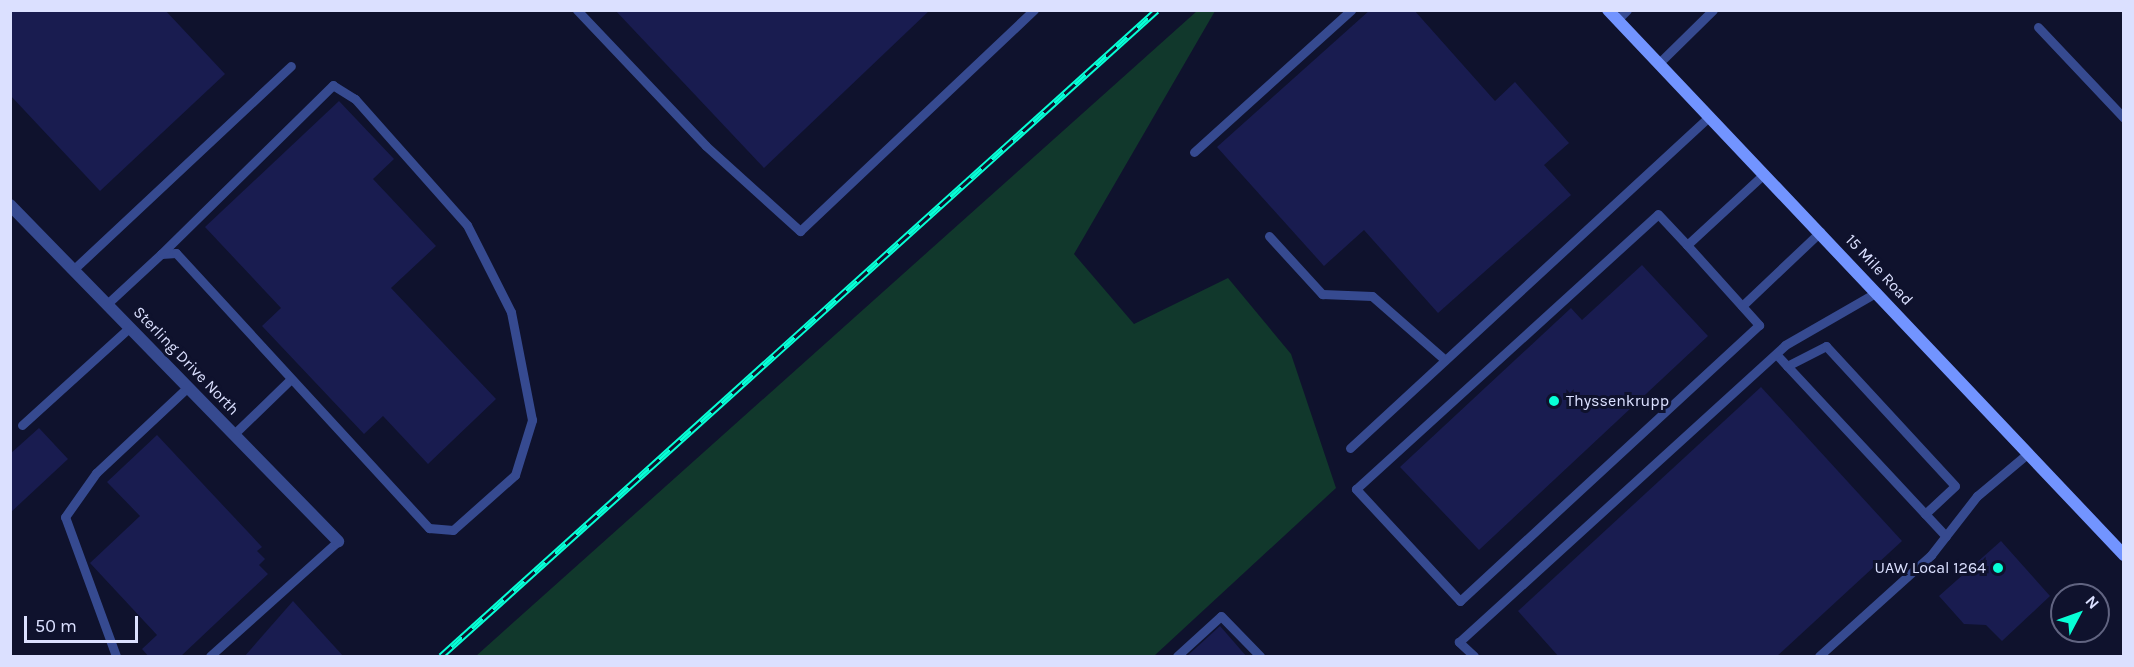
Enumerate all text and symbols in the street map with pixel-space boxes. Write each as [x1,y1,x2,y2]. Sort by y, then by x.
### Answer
street label: 15 Mile Road [1841,231,1917,309]
street label: Sterling Drive North [129,303,243,419]
place label: Thyssenkrupp [1566,391,1669,411]
marker: Thyssenkrupp [1547,394,1561,408]
place label: UAW Local 1264 [1874,558,1986,578]
marker: UAW Local 1264 [1991,561,2005,575]
north arrow [2050,583,2110,643]
text: N [2082,592,2103,613]
scale bar [27,604,141,642]
text: 50 m [35,615,77,637]

